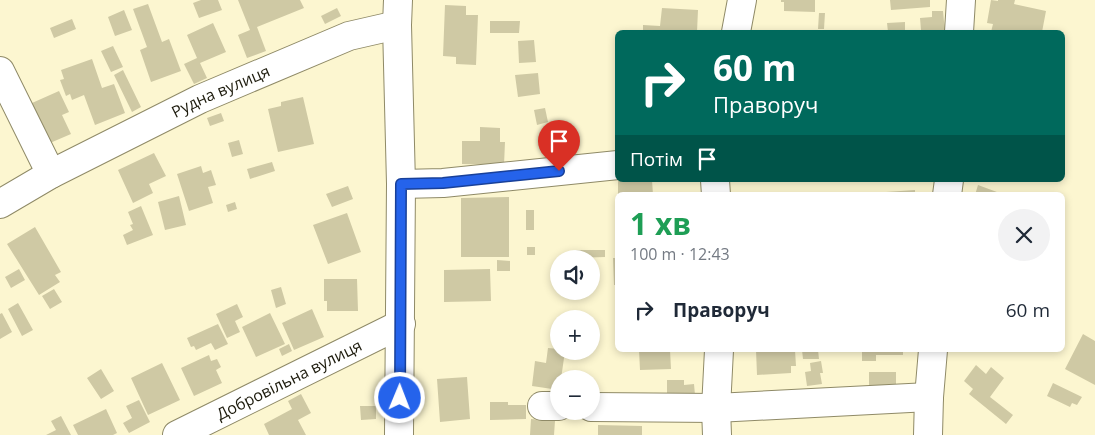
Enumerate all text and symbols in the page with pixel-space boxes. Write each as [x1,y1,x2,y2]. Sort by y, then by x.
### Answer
text: 60 m [713,44,796,91]
icon: right [630,50,695,115]
street label: Рудна вулиця [168,60,273,123]
text: Праворуч [713,89,818,119]
pin [538,120,580,171]
icon: arrive [545,127,573,155]
icon: arrive [693,145,721,173]
text: Потім [630,146,683,172]
text: 1 хв [630,203,691,244]
button: close [998,209,1050,261]
text: 100 m · 12:43 [630,243,730,265]
map controls [550,250,600,420]
button: sound [550,250,600,300]
icon: right [630,296,658,324]
text: Праворуч [673,297,770,323]
text: 60 m [1006,297,1050,323]
button: + [550,310,600,360]
street label: Добровільна вулиця [212,334,366,425]
button: − [550,370,600,420]
position arrow [373,371,425,423]

